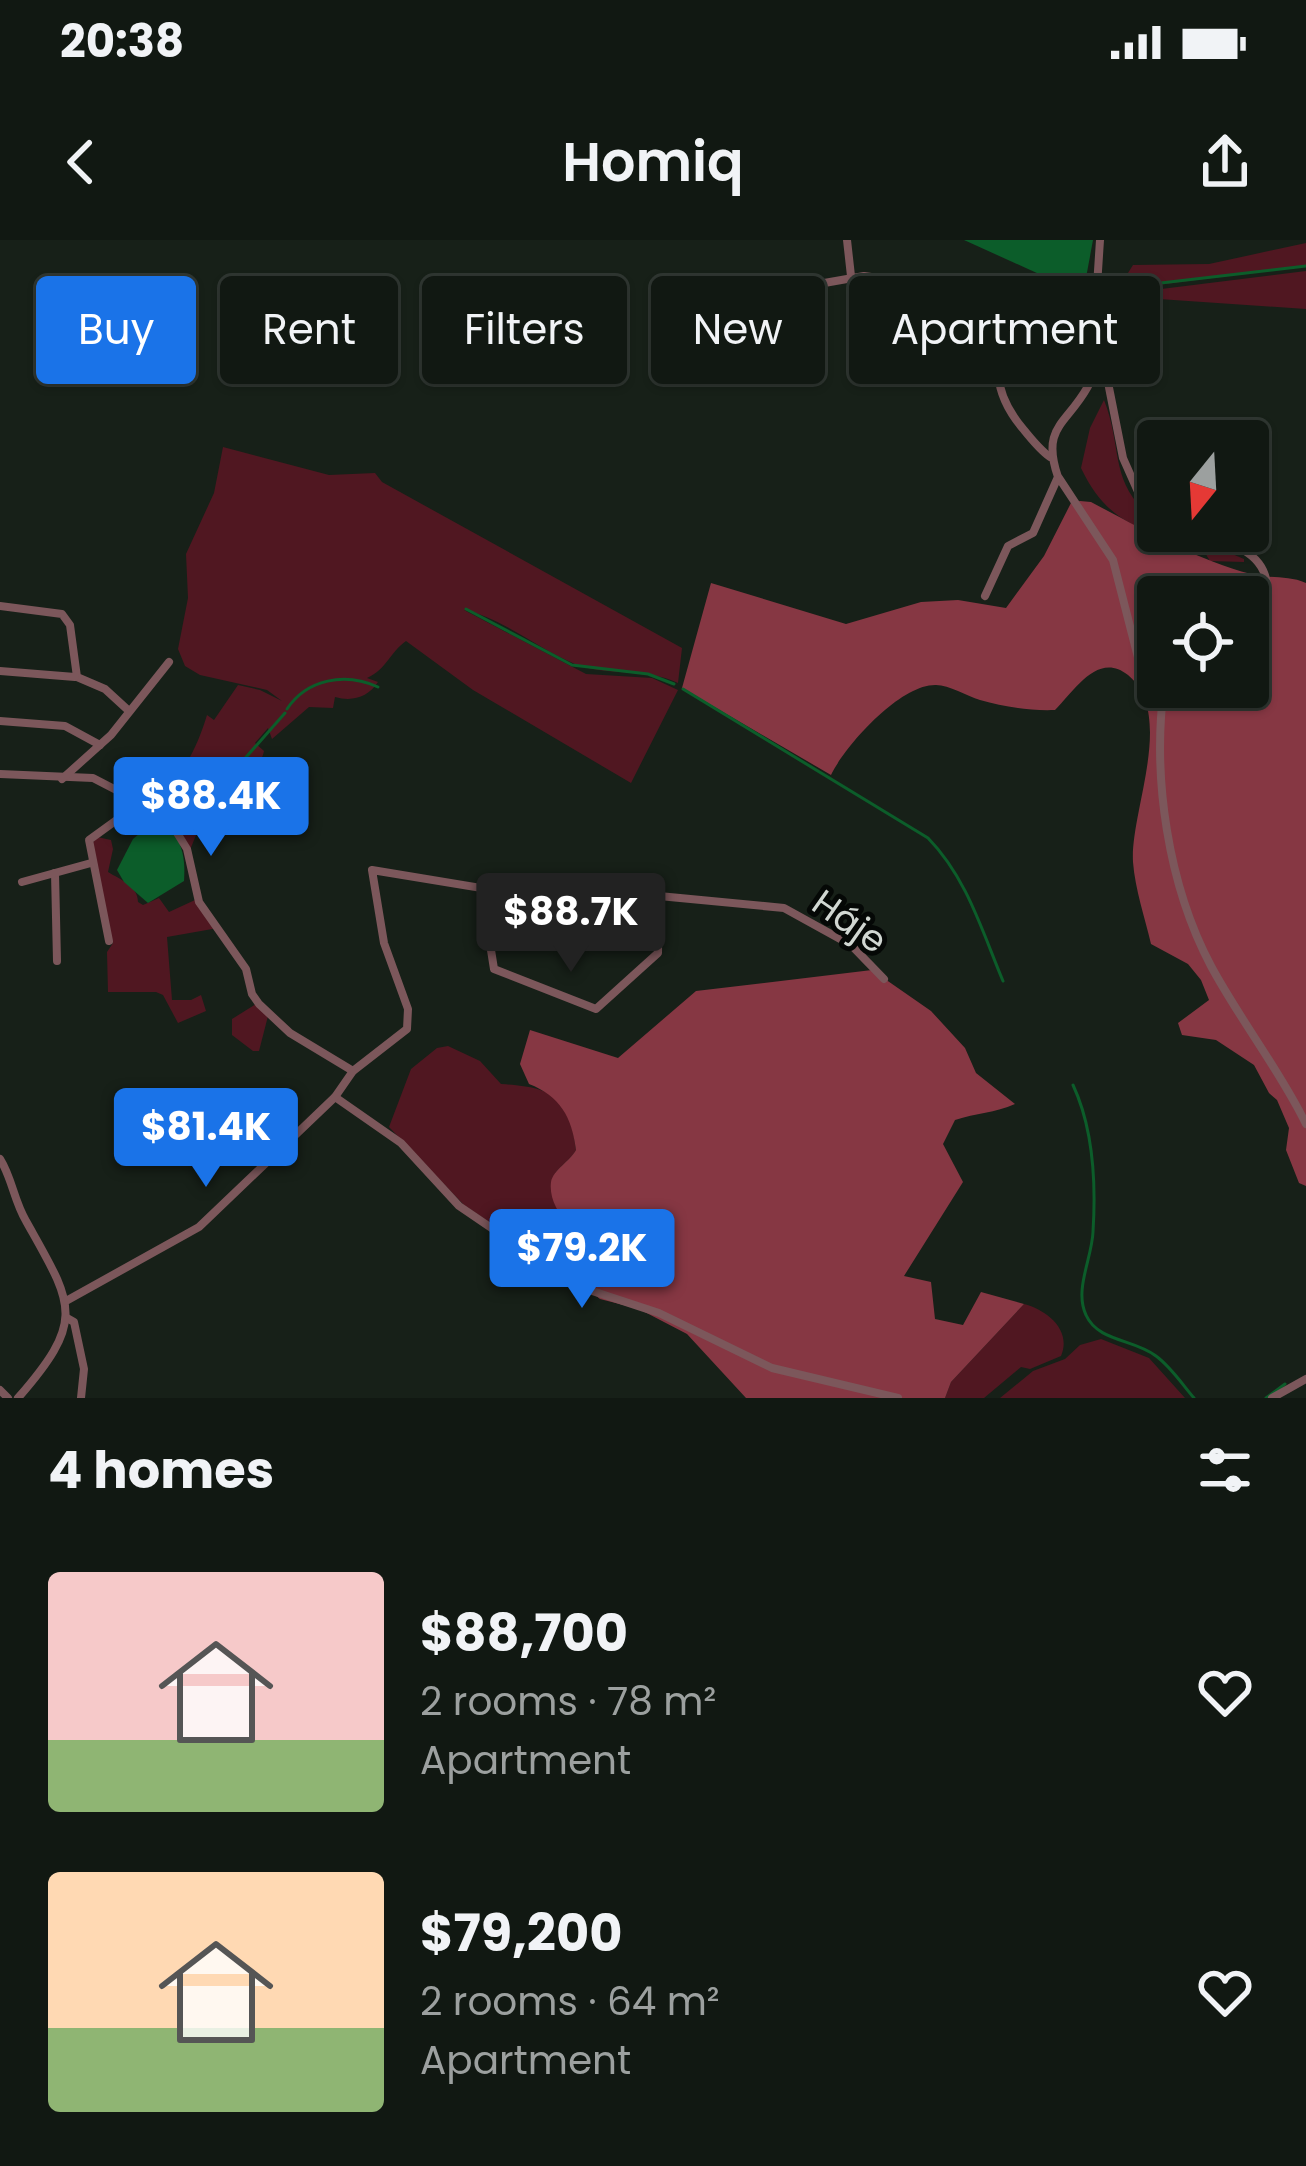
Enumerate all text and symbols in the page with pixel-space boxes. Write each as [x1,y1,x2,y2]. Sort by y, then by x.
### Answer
text: 20:38 [60,10,184,73]
text: Homiq [562,124,744,200]
icon: back [48,129,114,195]
icon: share [1192,129,1258,195]
chip: Buy [36,276,196,384]
chip: Rent [220,276,398,384]
chip: Filters [422,276,627,384]
chip: New [651,276,825,384]
chip: Apartment [849,276,1160,384]
north arrow [1137,420,1269,552]
map controls [1137,420,1269,708]
button: locate [1137,576,1269,708]
pin: $88.4K [113,757,309,859]
text: $88.4K [141,768,281,823]
pin: $88.7K [473,873,669,975]
street label: Háje [802,877,897,965]
text: $88.7K [503,884,639,939]
pin: $81.4K [108,1088,304,1190]
text: $81.4K [141,1099,271,1154]
pin: $79.2K [484,1209,680,1311]
text: $79.2K [517,1220,647,1275]
text: 4 homes [48,1434,274,1506]
icon: filters [1192,1437,1258,1503]
text: $88,700 [420,1597,628,1669]
icon: home [144,1620,288,1764]
icon: heart [1192,1659,1258,1725]
text: 2 rooms · 78 m² [420,1674,716,1729]
text: Apartment [420,1733,631,1788]
text: $79,200 [420,1897,622,1969]
icon: home [144,1920,288,2064]
icon: heart [1192,1959,1258,2025]
text: 2 rooms · 64 m² [420,1974,720,2029]
text: Apartment [420,2033,631,2088]

